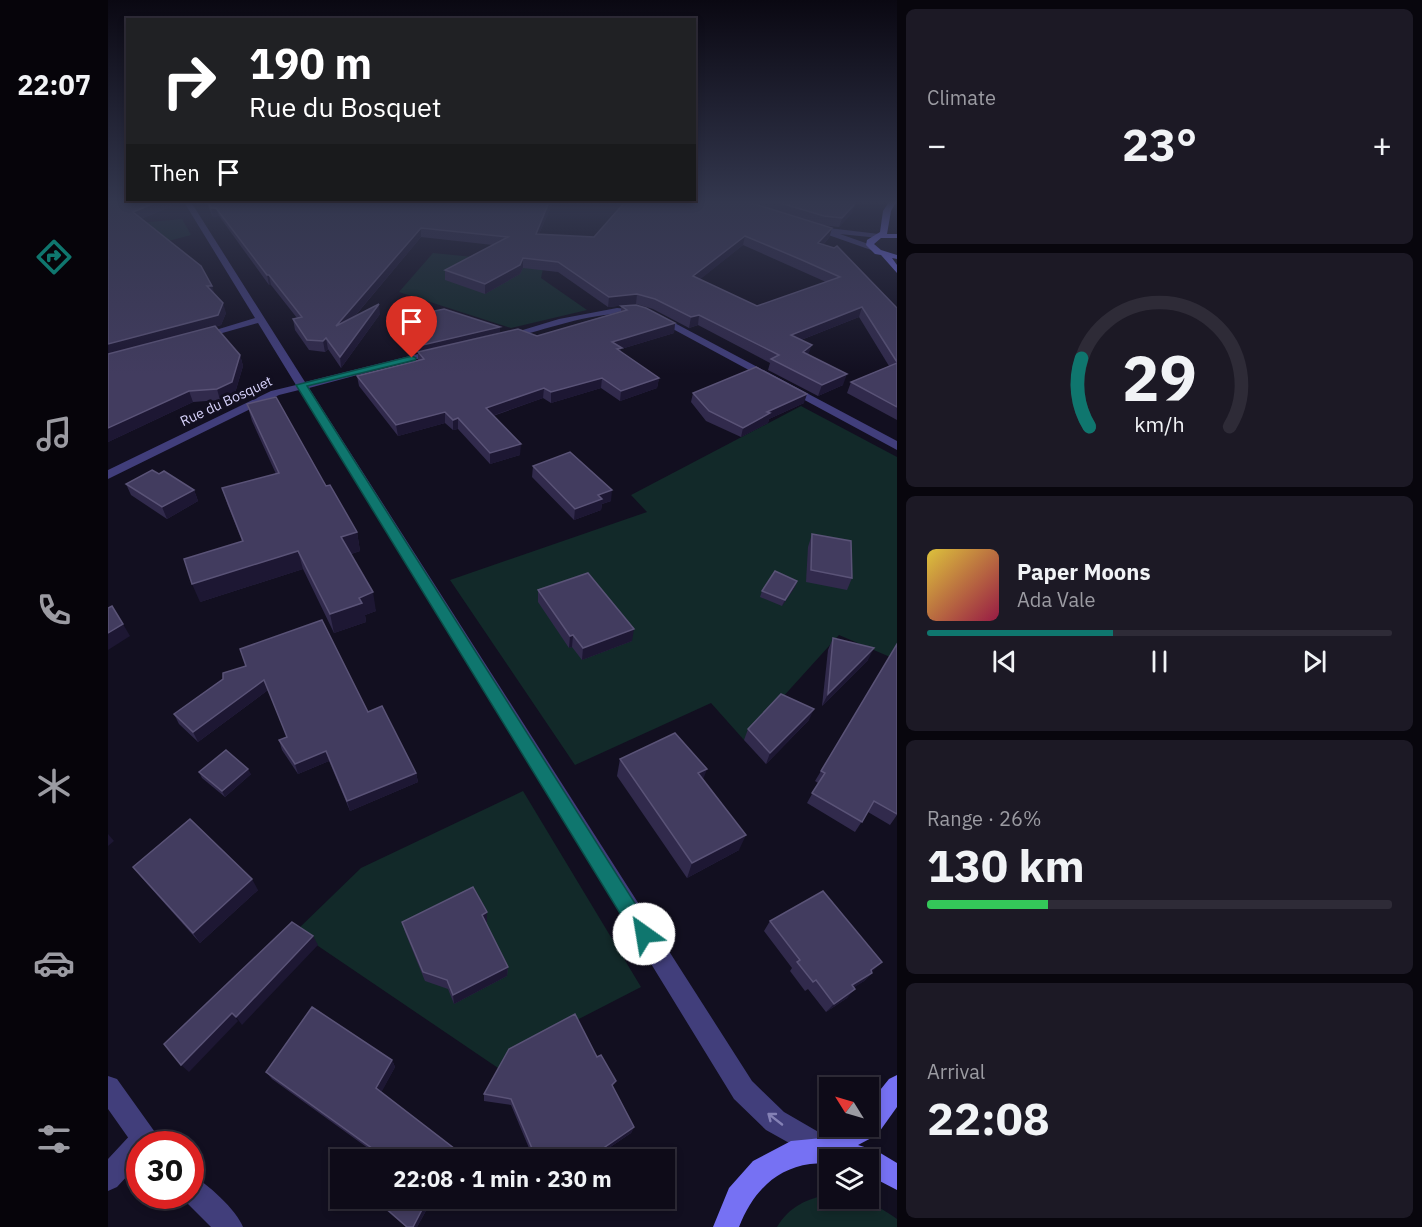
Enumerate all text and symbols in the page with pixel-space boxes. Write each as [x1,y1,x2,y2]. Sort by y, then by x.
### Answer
text: 190 m [249,36,372,91]
icon: right [150,42,228,120]
text: 22:07 [17,67,91,102]
text: Climate [927,84,996,111]
text: Rue du Bosquet [249,89,441,124]
text: 23° [1122,115,1197,173]
text: − [927,123,947,166]
text: + [1372,123,1392,166]
icon: arrive [212,156,245,189]
text: Then [150,158,200,187]
icon: directions [33,236,75,278]
pin [386,296,437,358]
icon: arrive [395,305,428,338]
text: 29 [1122,337,1197,418]
street label: Rue du Bosquet [177,372,275,430]
text: km/h [1134,410,1185,438]
icon: music [33,413,75,455]
text: Paper Moons [1017,557,1150,586]
text: Ada Vale [1017,586,1096,613]
icon: phone [33,589,75,631]
icon: previous [988,645,1021,678]
icon: pause [1143,645,1176,678]
icon: next [1298,645,1331,678]
icon: climate [33,765,75,807]
text: Range · 26% [927,805,1042,832]
text: 130 km [927,836,1085,894]
position arrow [612,902,676,966]
icon: car [33,942,75,984]
text: Arrival [927,1058,985,1085]
north arrow [819,1077,879,1137]
map controls [819,1077,879,1209]
text: 22:08 [927,1089,1050,1147]
one-way arrow [767,1113,783,1126]
icon: filters [33,1118,75,1160]
speed limit sign: 30 [126,1131,204,1209]
button: layers [819,1149,879,1209]
text: 22:08 · 1 min · 230 m [393,1164,612,1193]

